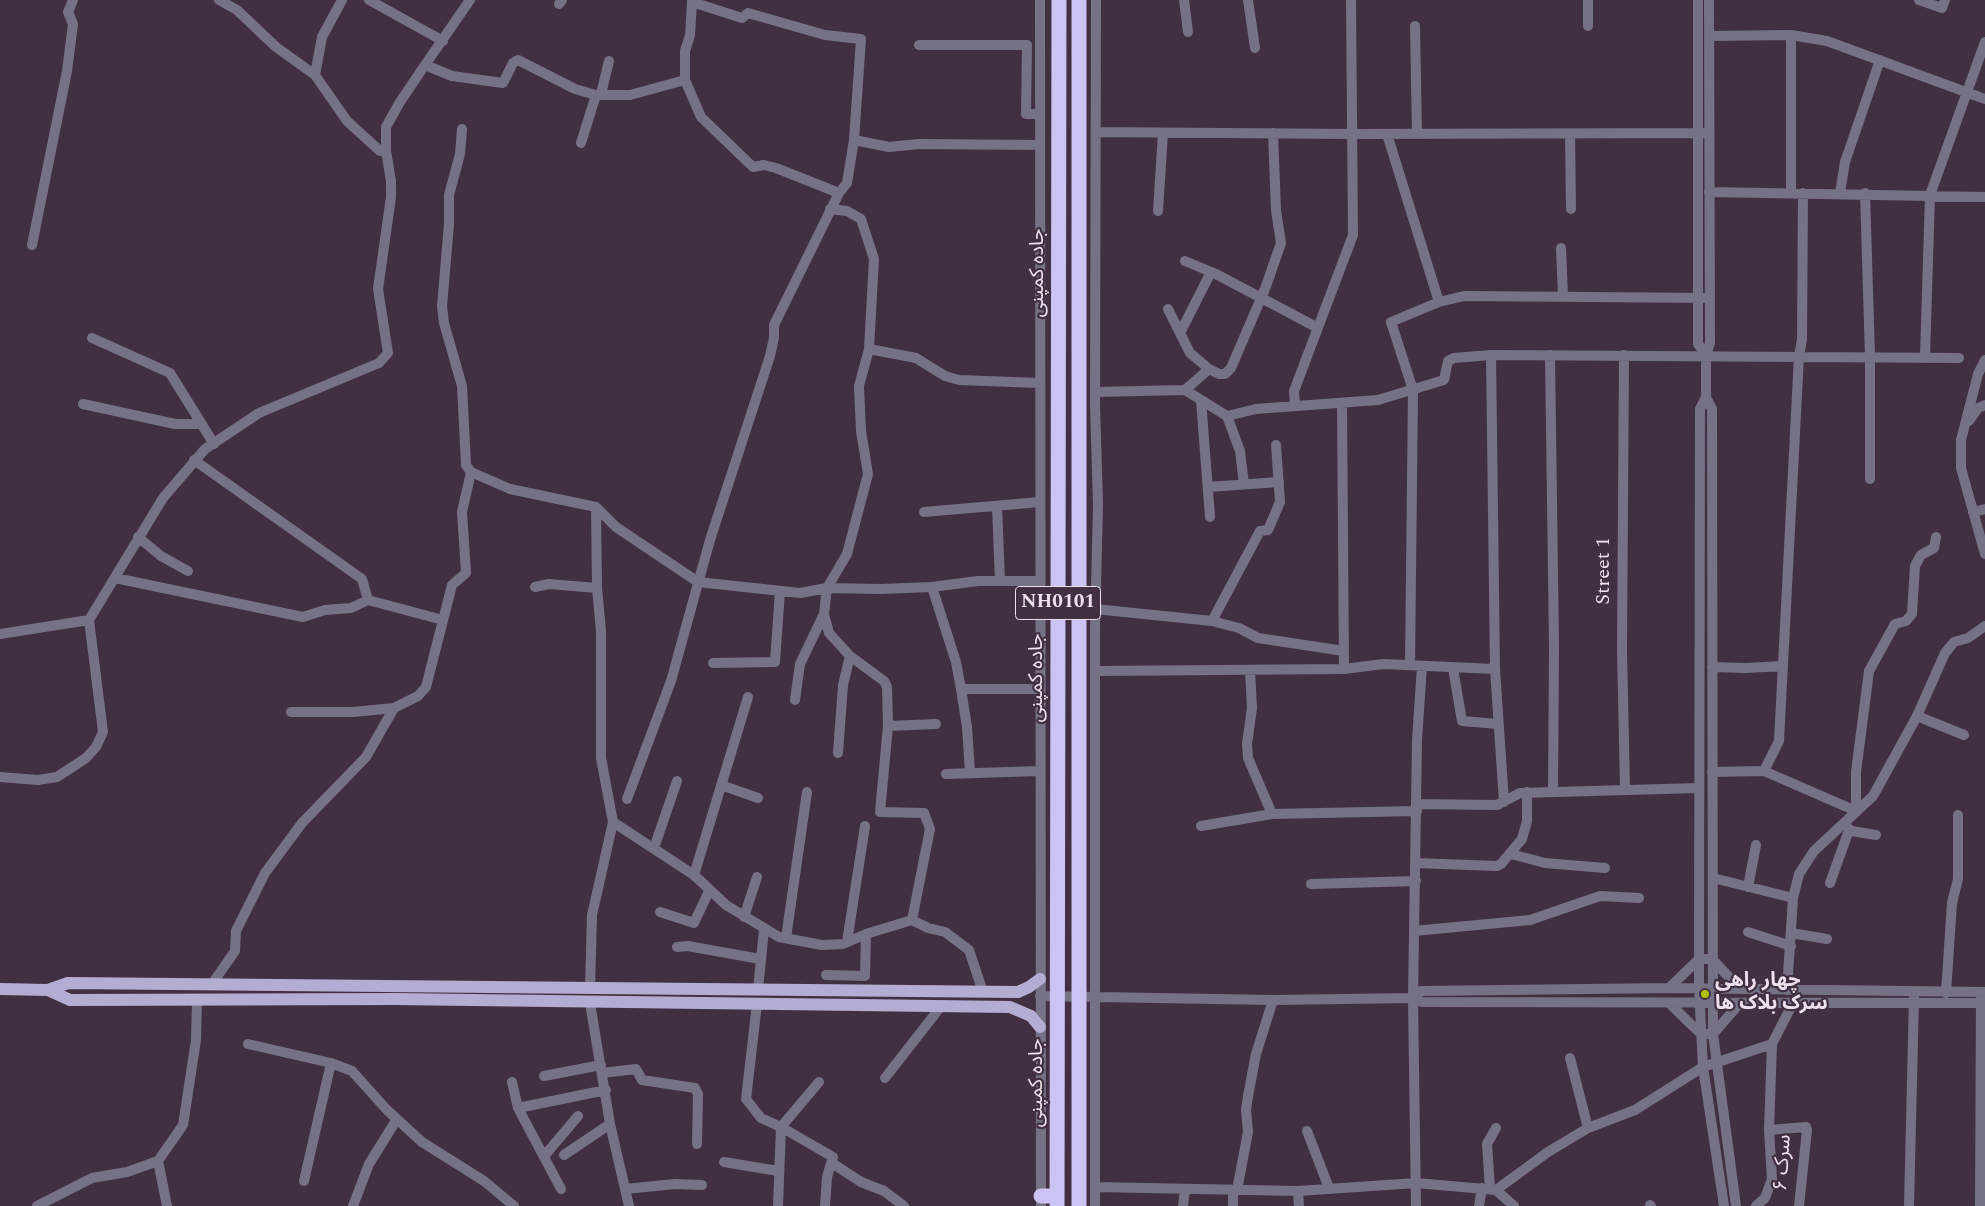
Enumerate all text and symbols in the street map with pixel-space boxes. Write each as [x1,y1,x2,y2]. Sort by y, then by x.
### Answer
street label: جاده کمپنی [1027,228,1051,318]
street label: Street 1 [1593,537,1617,605]
road number: NH0101 [1016,586,1100,620]
street label: جاده کمپنی [1026,633,1050,723]
place label: چهار راهی سرک بلاک ها [1715,970,1828,1017]
marker: چهار راهی سرک بلاک ها [1699,988,1711,1000]
street label: جاده کمپنی [1026,1038,1050,1128]
street label: سرک ۶ [1770,1134,1798,1192]

